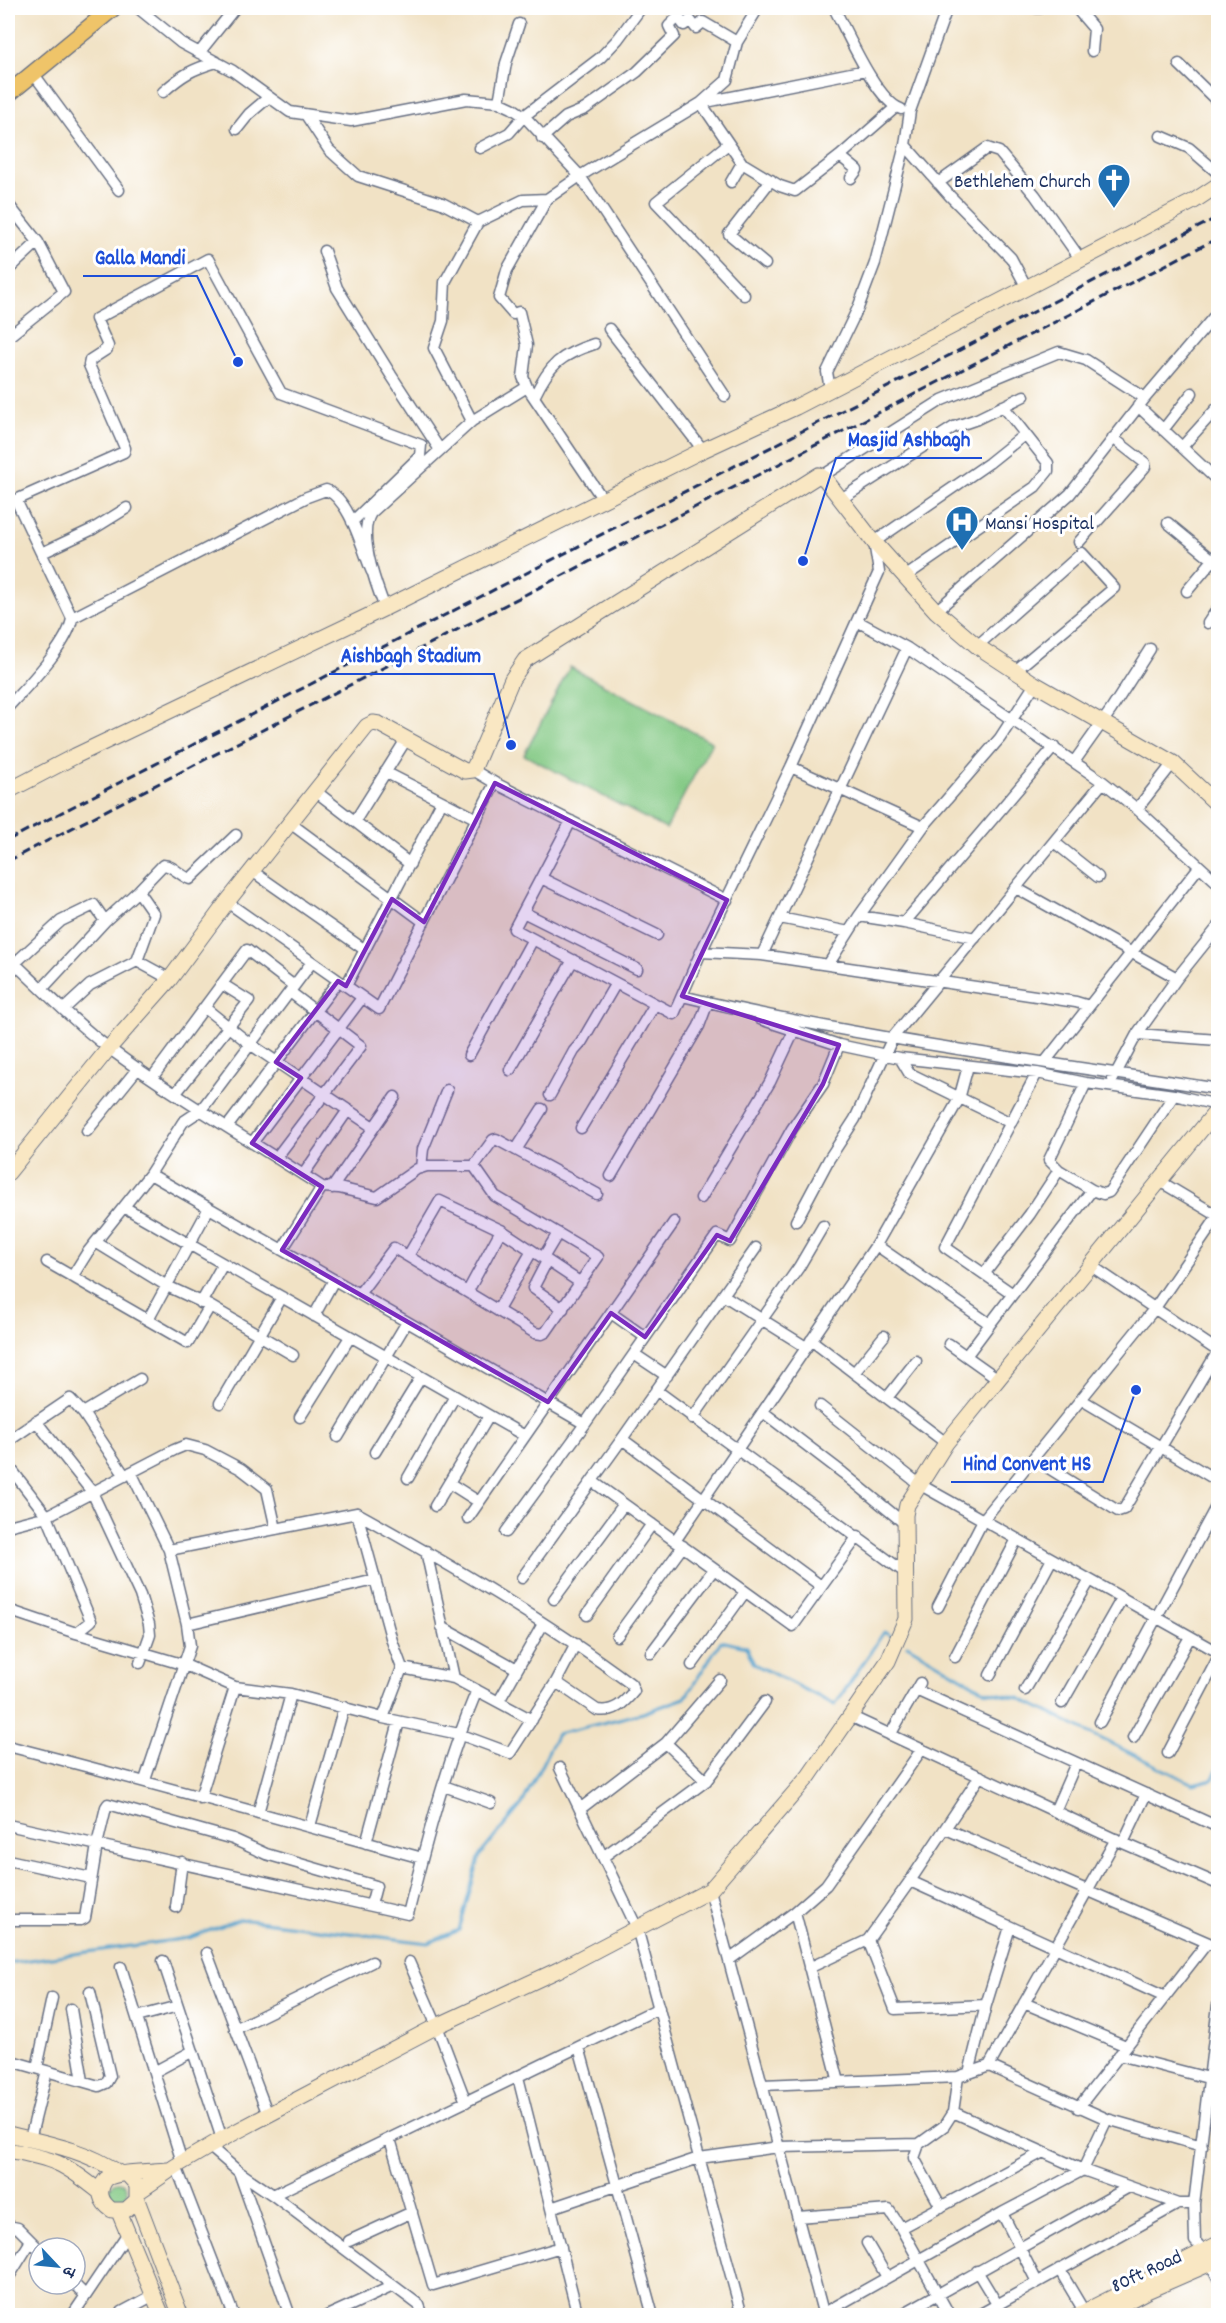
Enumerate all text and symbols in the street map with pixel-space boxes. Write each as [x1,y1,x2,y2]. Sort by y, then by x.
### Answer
church icon: Bethlehem Church [1096,162,1132,209]
place label: Bethlehem Church [954,169,1091,197]
callout: Galla Mandi [83,237,197,276]
text: Galla Mandi [95,245,185,275]
callout: Masjid Ashbagh [836,419,982,458]
text: Masjid Ashbagh [848,427,971,457]
hospital icon: Mansi Hospital [944,504,980,551]
place label: Mansi Hospital [985,511,1094,539]
callout: Aishbagh Stadium [329,635,494,674]
text: Aishbagh Stadium [341,643,481,673]
callout: Hind Convent HS [951,1443,1103,1482]
text: Hind Convent HS [963,1451,1091,1481]
north arrow [27,2236,87,2296]
street label: 80ft Road [1107,2244,1187,2301]
text: उ [56,2261,81,2281]

